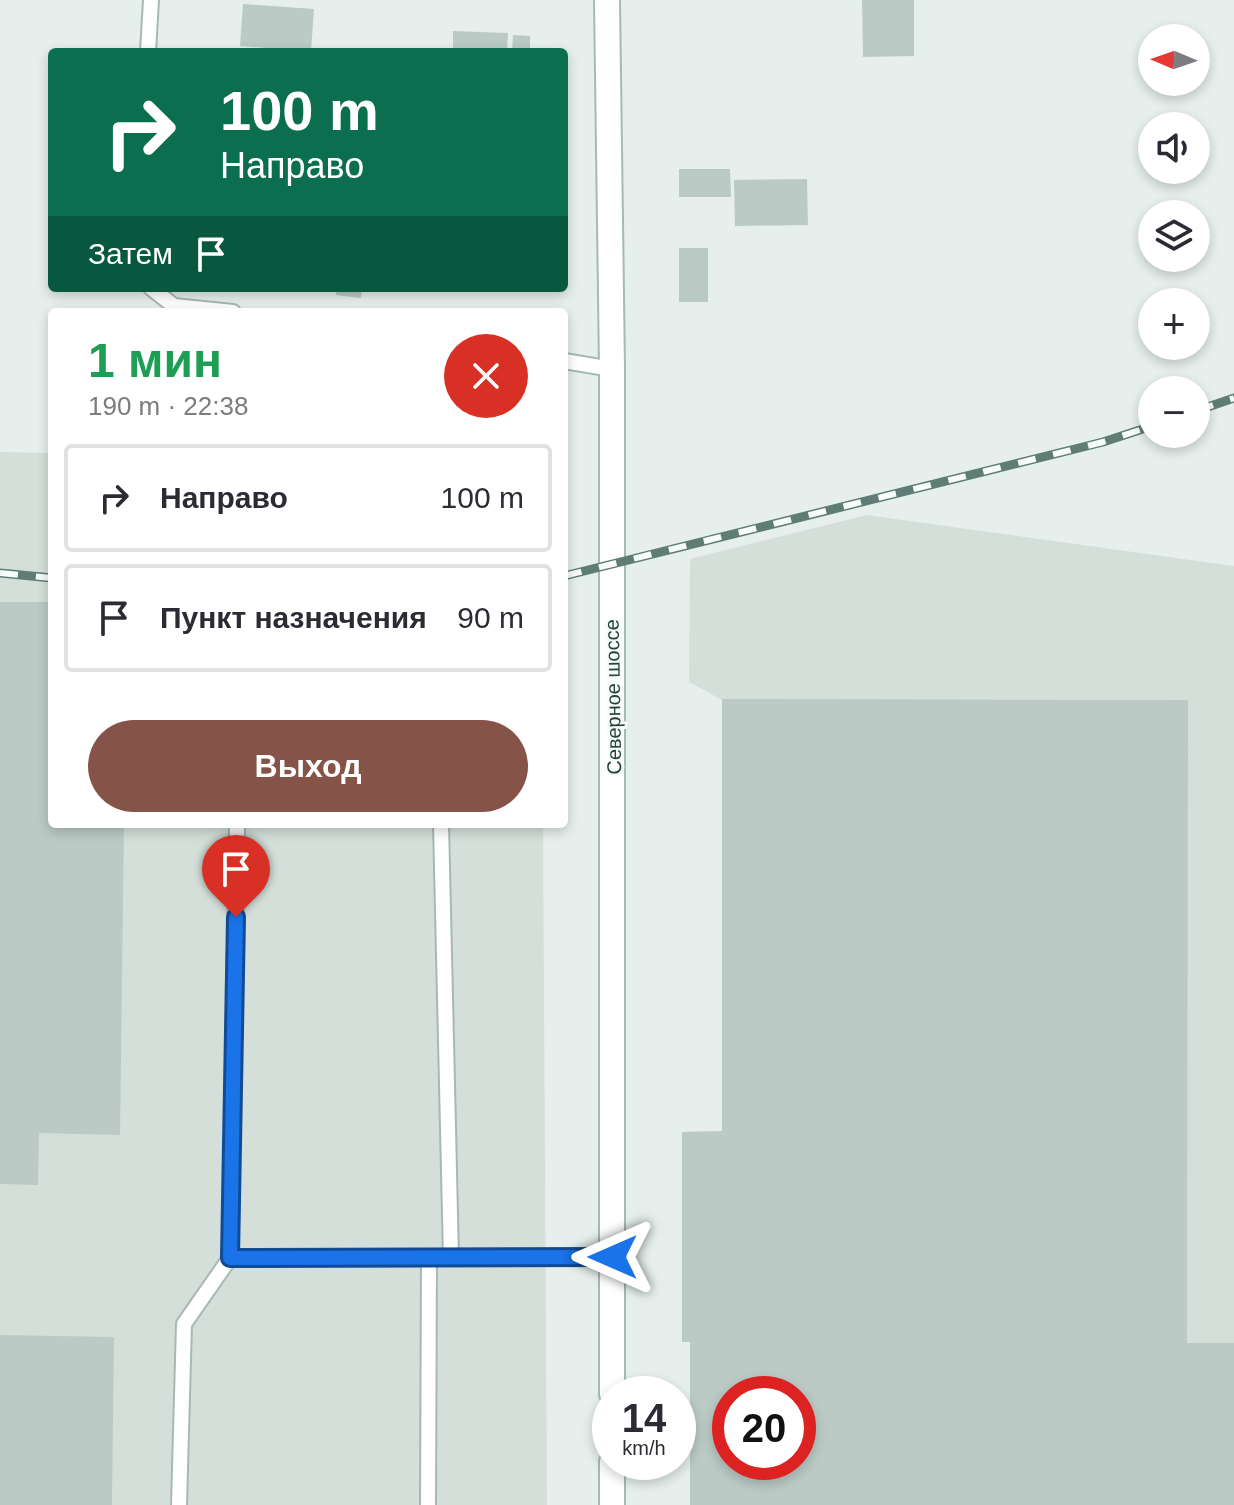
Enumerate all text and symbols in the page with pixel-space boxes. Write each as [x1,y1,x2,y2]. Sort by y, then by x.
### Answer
north arrow [1138,24,1210,96]
map controls [1138,24,1210,448]
text: 100 m [220,79,379,142]
icon: right [88,80,192,184]
button: sound [1138,112,1210,184]
text: Направо [220,145,364,186]
button: layers [1138,200,1210,272]
icon: arrive [189,232,233,276]
text: Затем [88,237,173,270]
button: + [1138,288,1210,360]
text: 1 мин [88,334,222,387]
button: close [444,334,528,418]
button: − [1138,376,1210,448]
text: 190 m · 22:38 [88,391,248,421]
icon: right [92,476,136,520]
text: Направо [160,481,288,514]
text: 100 m [441,481,524,514]
icon: arrive [92,596,136,640]
text: Пункт назначения [160,601,427,634]
text: 90 m [457,601,524,634]
street label: Северное шоссе [601,619,625,775]
button: Выход [88,720,528,812]
pin [202,835,270,917]
icon: arrive [214,847,258,891]
position arrow [571,1215,655,1299]
speed limit sign: 20 [712,1376,816,1480]
text: 14 [622,1396,666,1440]
text: km/h [622,1437,666,1459]

